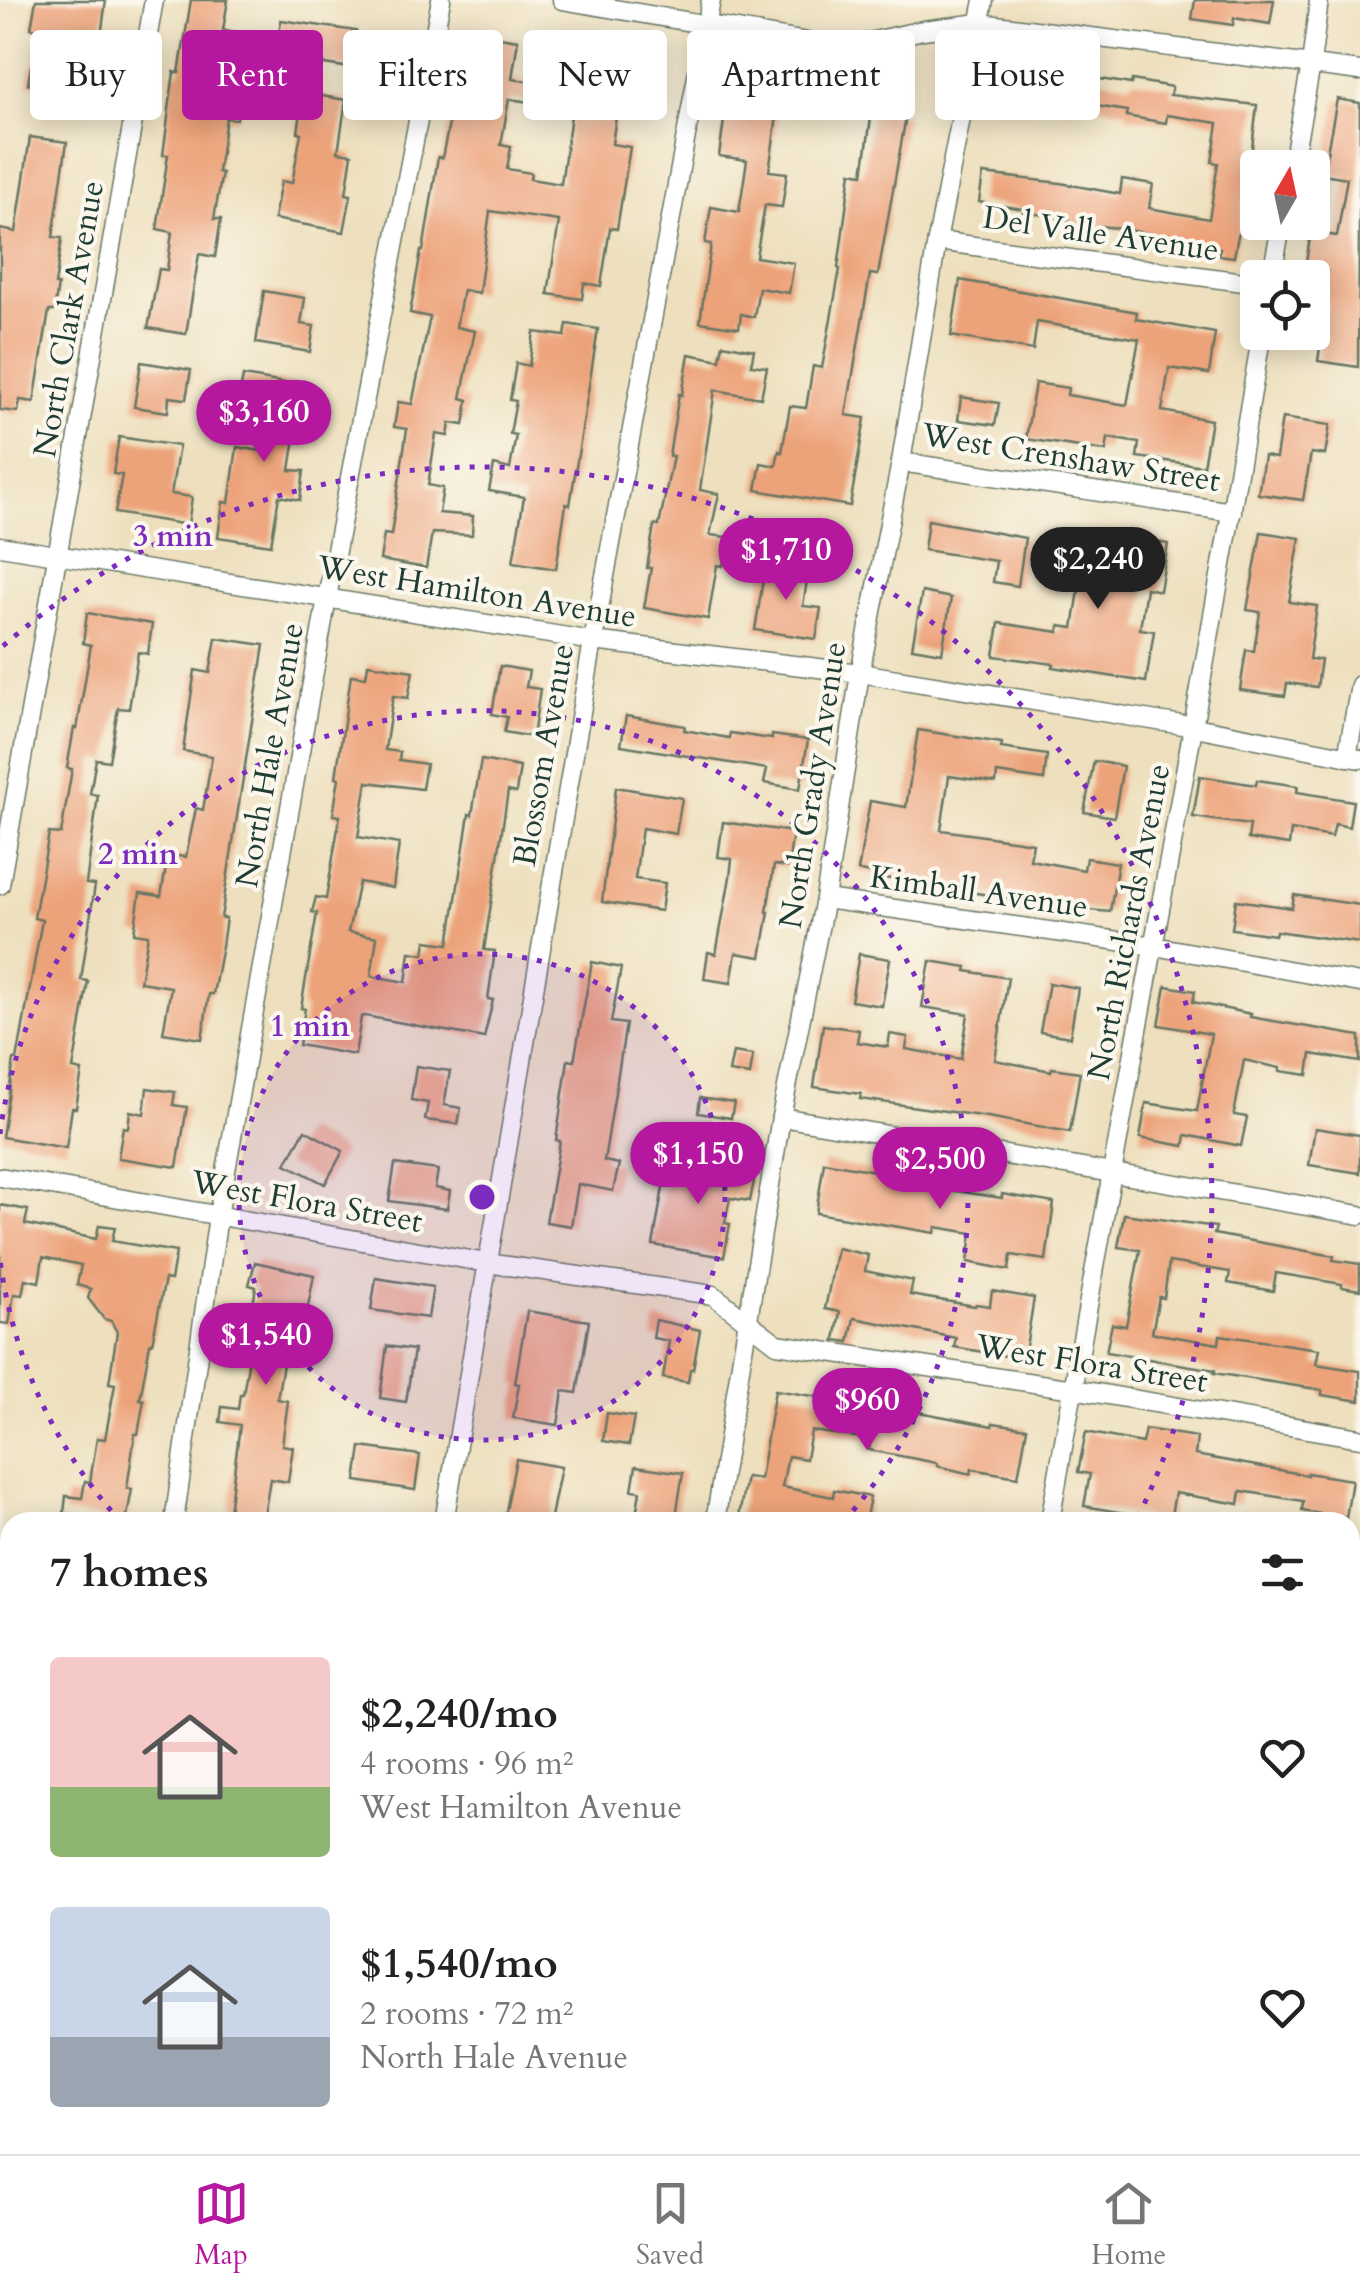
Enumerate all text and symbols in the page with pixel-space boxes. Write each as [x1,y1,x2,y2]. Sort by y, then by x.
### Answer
chip: Buy [30,30,162,120]
chip: Rent [182,30,323,120]
chip: Filters [343,30,503,120]
chip: New [523,30,667,120]
chip: Apartment [687,30,915,120]
chip: House [935,30,1100,120]
north arrow [1240,150,1330,240]
map controls [1240,150,1330,350]
street label: North Clark Avenue [23,177,115,461]
street label: Del Valle Avenue [980,196,1222,272]
button: locate [1240,260,1330,350]
pin: $3,160 [183,380,345,465]
text: $3,160 [218,390,310,434]
street label: West Crenshaw Street [918,413,1223,503]
text: 3 min [133,516,213,557]
pin: $1,710 [705,518,867,603]
pin: $2,240 [1017,527,1179,612]
text: $1,710 [740,528,832,572]
text: $2,240 [1052,537,1144,581]
street label: West Hamilton Avenue [313,545,639,639]
street label: North Hale Avenue [225,619,315,891]
street label: North Grady Avenue [769,639,857,932]
street label: Blossom Avenue [503,640,585,870]
street label: North Richards Avenue [1077,760,1181,1084]
text: 2 min [98,834,178,875]
street label: Kimball Avenue [867,855,1091,929]
text: 1 min [270,1006,350,1047]
pin: $1,150 [617,1122,779,1207]
pin: $2,500 [859,1127,1021,1212]
text: $1,150 [652,1132,744,1176]
text: $2,500 [894,1137,986,1181]
street label: West Flora Street [187,1160,426,1244]
centre of rings [464,1179,500,1215]
pin: $1,540 [185,1303,347,1388]
text: $1,540 [220,1313,312,1357]
street label: West Flora Street [972,1324,1211,1404]
pin: $960 [808,1368,926,1453]
text: $960 [834,1378,900,1422]
text: 7 homes [50,1544,208,1601]
icon: filters [1255,1545,1310,1600]
text: $2,240/mo [360,1685,558,1742]
icon: home [130,1697,250,1817]
icon: heart [1255,1730,1310,1785]
text: 4 rooms · 96 m² [360,1742,573,1786]
text: West Hamilton Avenue [360,1786,682,1830]
text: $1,540/mo [360,1935,558,1992]
icon: home [130,1947,250,2067]
icon: heart [1255,1980,1310,2035]
text: 2 rooms · 72 m² [360,1992,573,2036]
text: North Hale Avenue [360,2036,628,2080]
tab: Map [194,2176,249,2274]
tab: Saved [636,2176,704,2274]
tab: Home [1091,2176,1166,2274]

